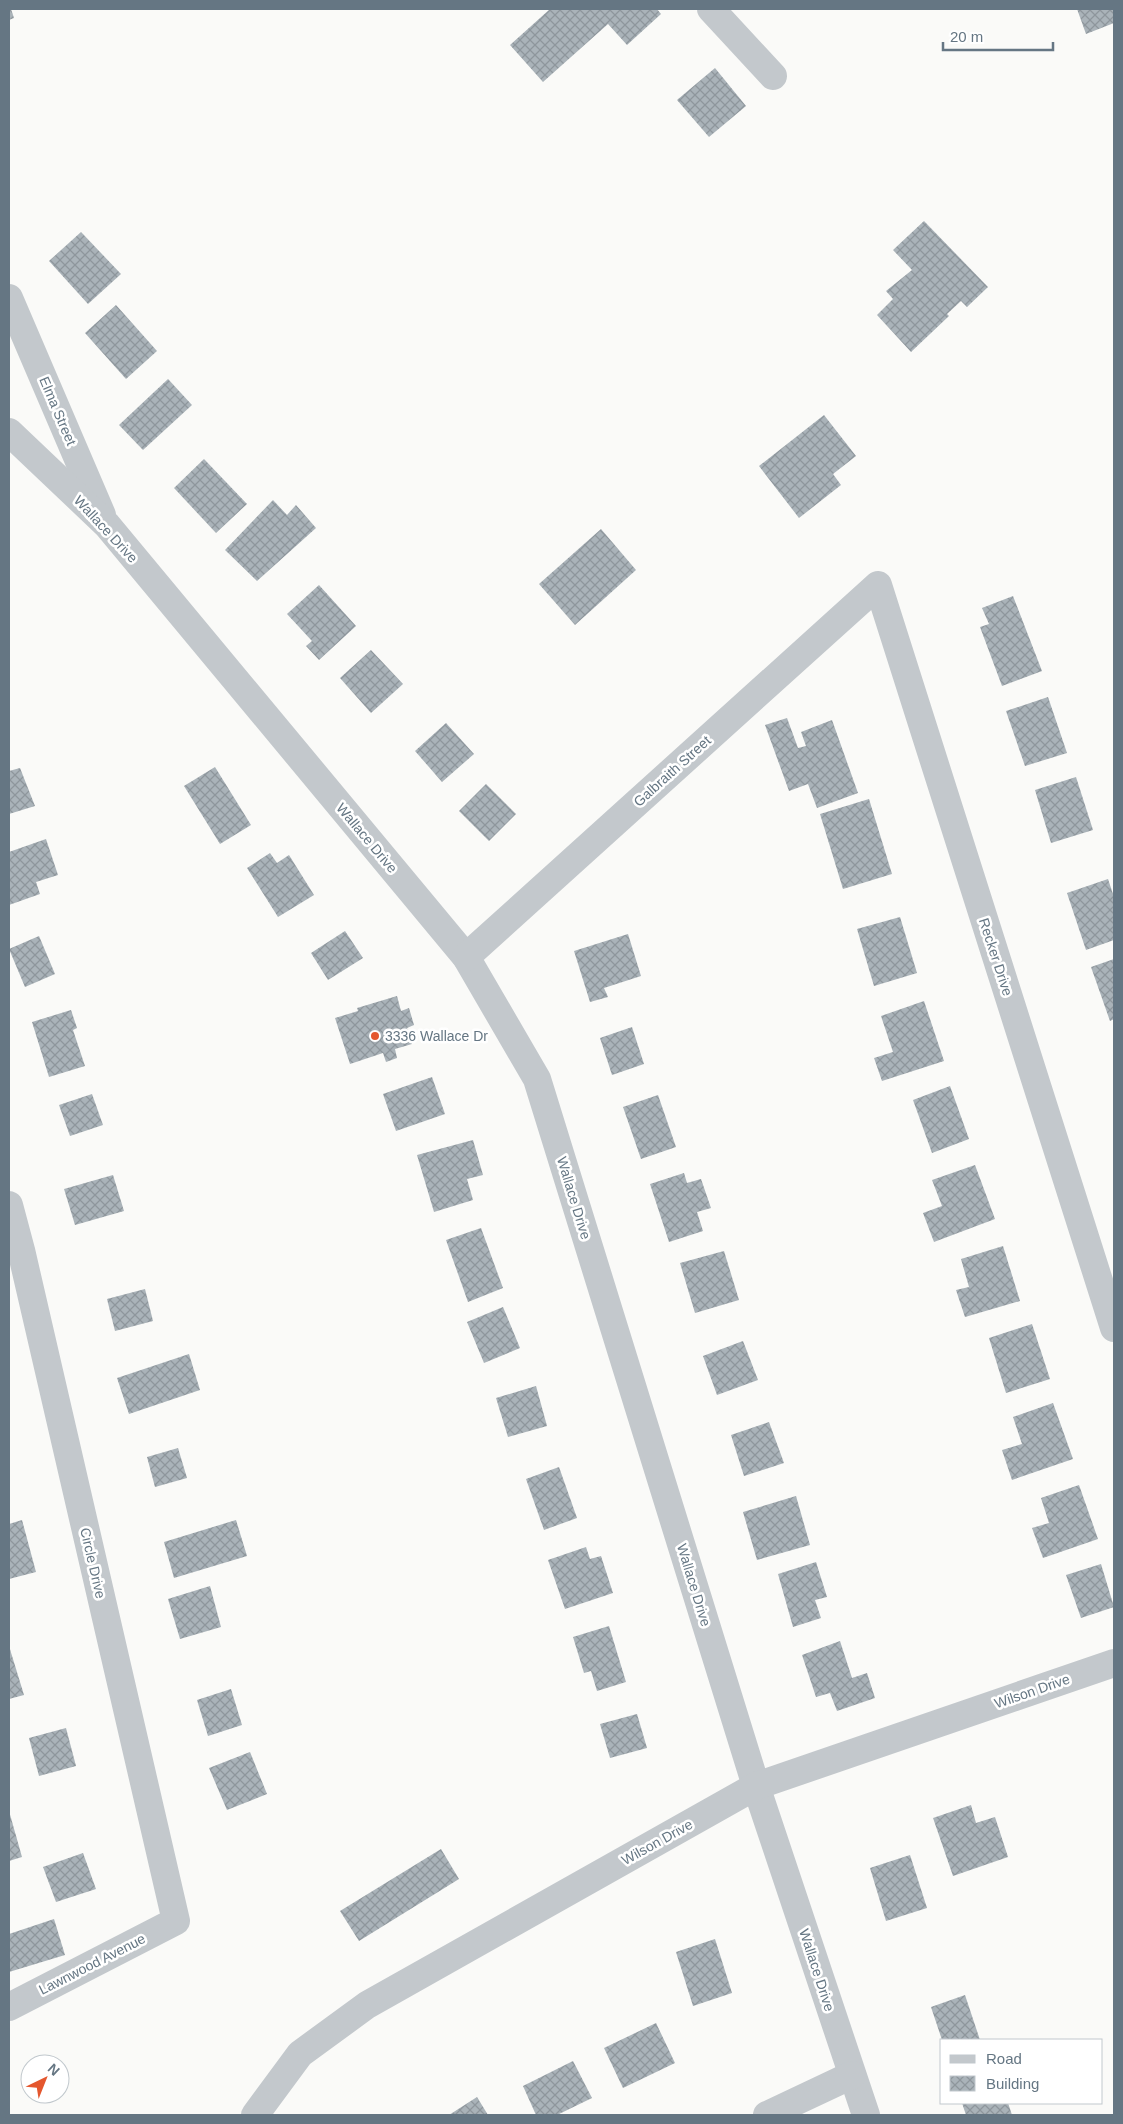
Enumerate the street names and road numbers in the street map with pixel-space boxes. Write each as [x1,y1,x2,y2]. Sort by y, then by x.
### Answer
street label: Elma Street [36,374,80,448]
street label: Wallace Drive [71,492,141,566]
street label: Galbraith Street [630,732,714,810]
street label: Wallace Drive [333,800,401,876]
street label: Recker Drive [976,916,1016,998]
street label: Wallace Drive [554,1155,594,1242]
street label: Circle Drive [77,1526,109,1600]
street label: Wallace Drive [674,1542,714,1629]
street label: Wilson Drive [992,1671,1072,1711]
street label: Wilson Drive [619,1816,695,1868]
street label: Wallace Drive [796,1927,838,2013]
street label: Lawnwood Avenue [36,1930,148,1998]

